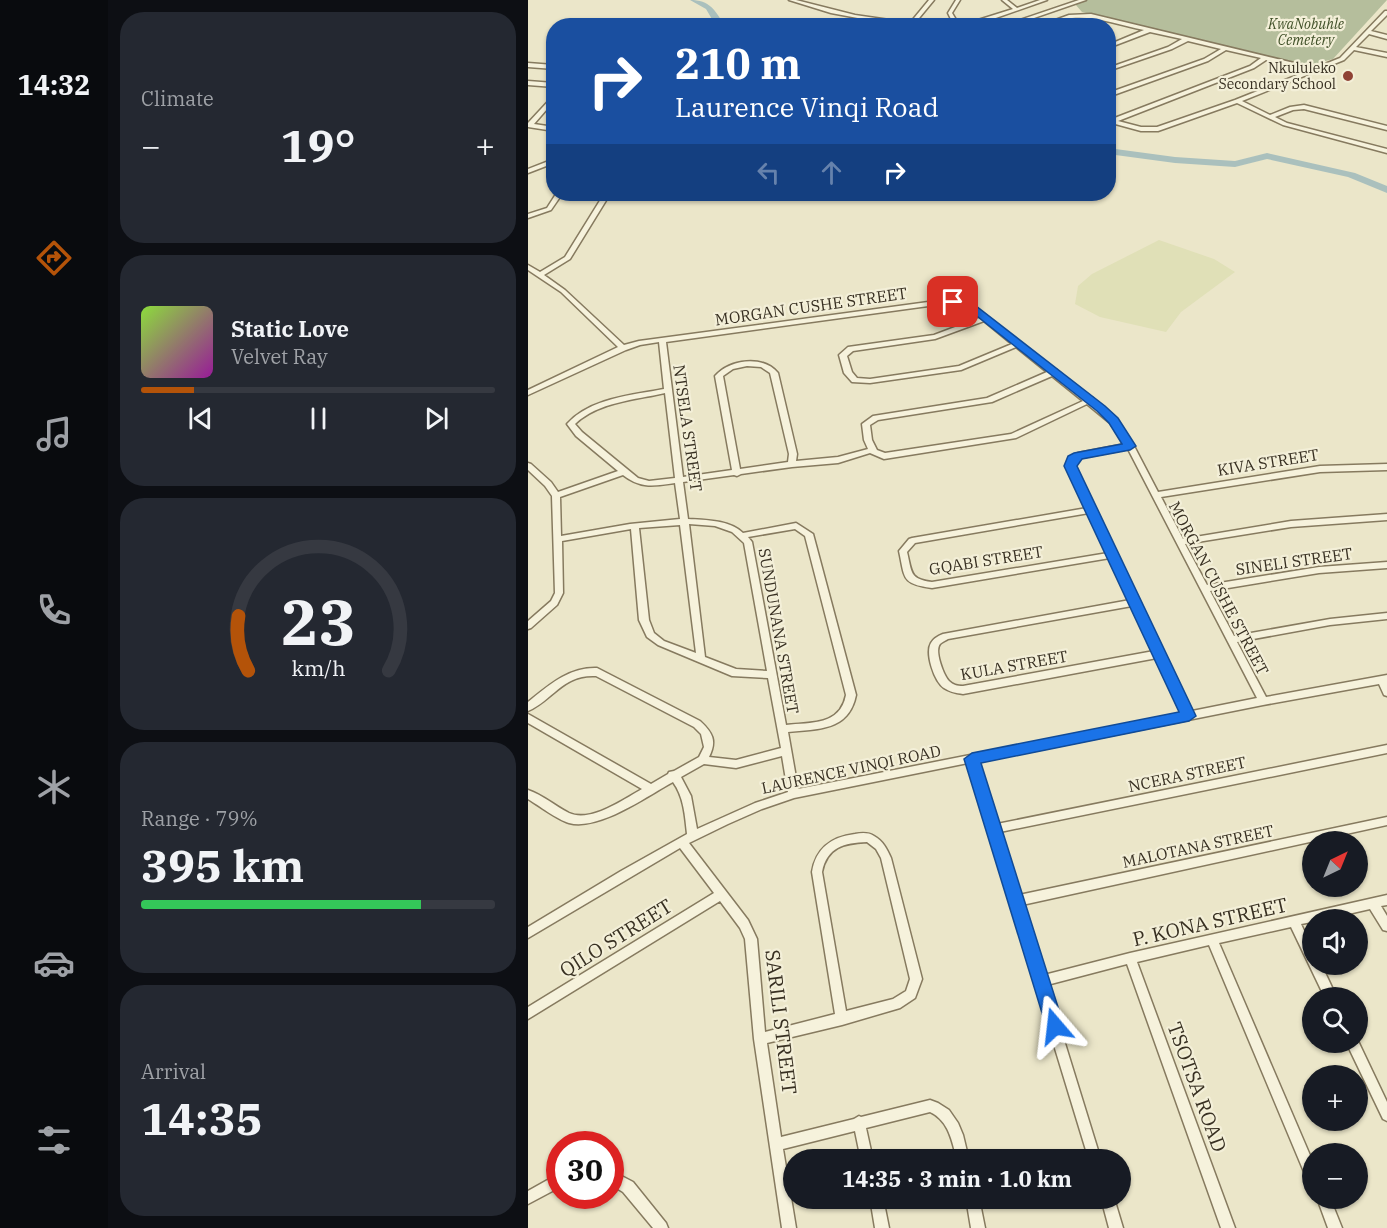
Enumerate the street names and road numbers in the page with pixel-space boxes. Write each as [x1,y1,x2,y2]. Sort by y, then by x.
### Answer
street label: MORGAN CUSHE STREET [714,283,908,329]
street label: NTSELA STREET [669,363,707,493]
street label: KIVA STREET [1216,444,1320,480]
street label: MORGAN CUSHE STREET [1165,498,1273,678]
street label: GQABI STREET [928,541,1044,579]
street label: SINELI STREET [1234,543,1354,579]
street label: SUNDUNANA STREET [755,546,803,716]
street label: KULA STREET [959,646,1069,684]
street label: LAURENCE VINQI ROAD [759,740,943,798]
street label: NCERA STREET [1126,752,1248,796]
street label: MALOTANA STREET [1120,820,1276,872]
street label: P. KONA STREET [1130,891,1290,952]
street label: QILO STREET [554,892,677,983]
street label: SARILI STREET [759,948,804,1096]
street label: TSOTSA ROAD [1161,1018,1233,1156]

